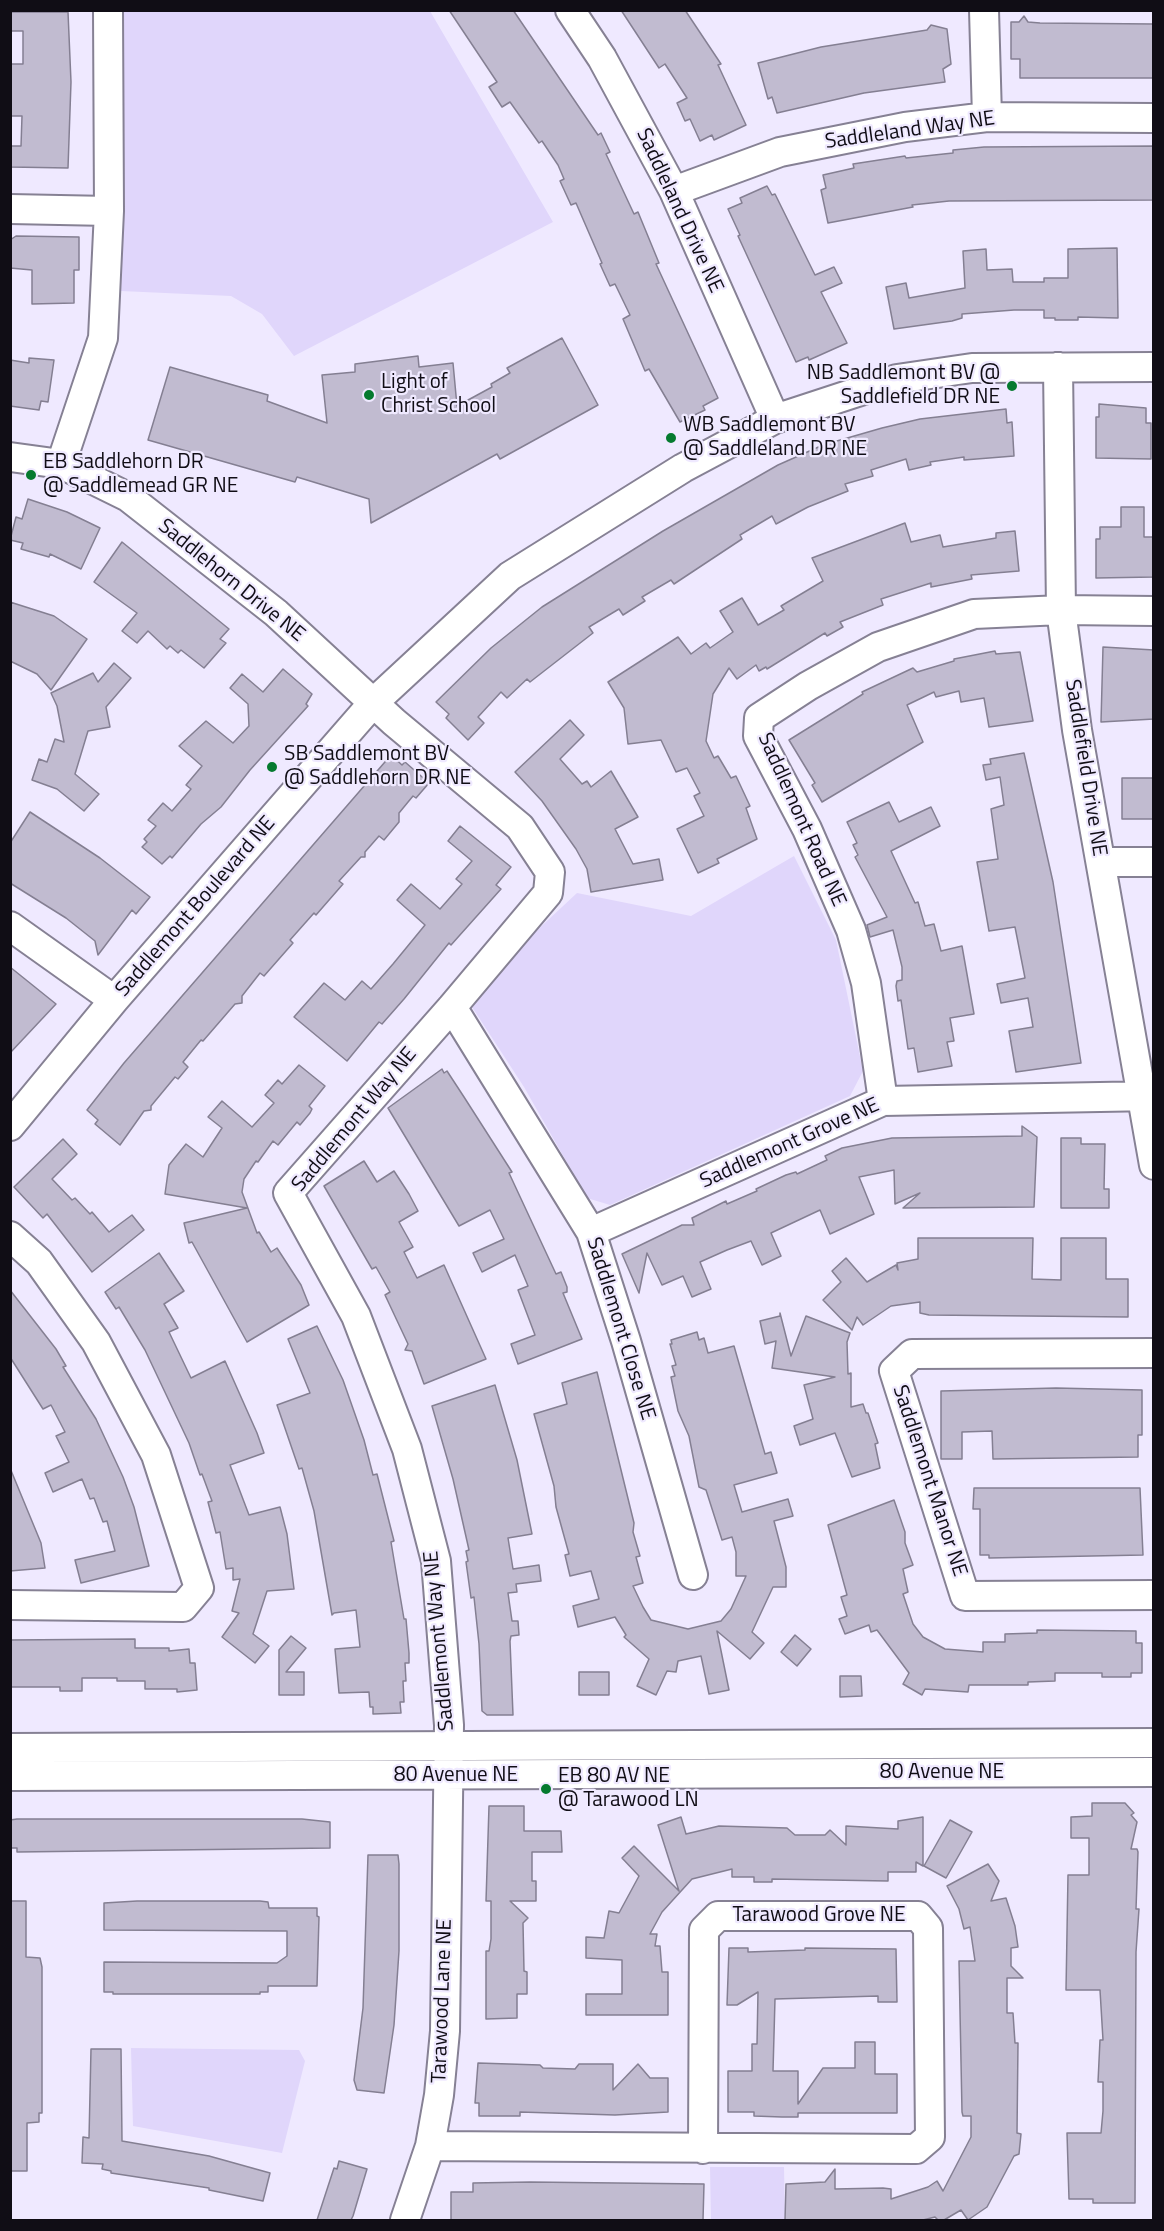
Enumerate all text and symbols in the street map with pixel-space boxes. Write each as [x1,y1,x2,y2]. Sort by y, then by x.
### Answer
street label: Saddleland Way NE [823,107,997,155]
street label: Saddleland Drive NE [630,125,728,297]
place label: NB Saddlemont BV @ Saddlefield DR NE [807,361,1000,411]
place label: Light of Christ School [381,370,496,420]
marker: NB Saddlemont BV @ Saddlefield DR NE [1005,379,1019,393]
marker: Light of Christ School [362,388,376,402]
place label: WB Saddlemont BV @ Saddleland DR NE [683,413,867,463]
marker: WB Saddlemont BV @ Saddleland DR NE [664,431,678,445]
place label: EB Saddlehorn DR @ Saddlemead GR NE [43,450,238,500]
marker: EB Saddlehorn DR @ Saddlemead GR NE [24,468,38,482]
street label: Saddlehorn Drive NE [153,514,309,648]
street label: Saddlefield Drive NE [1059,678,1111,858]
street label: Saddlemont Road NE [751,729,851,911]
place label: SB Saddlemont BV @ Saddlehorn DR NE [284,742,471,792]
marker: SB Saddlemont BV @ Saddlehorn DR NE [265,760,279,774]
street label: Saddlemont Boulevard NE [111,812,281,1002]
street label: Saddlemont Way NE [287,1043,423,1197]
street label: Saddlemont Grove NE [697,1093,883,1195]
street label: Saddlemont Close NE [580,1235,660,1423]
street label: Saddlemont Manor NE [886,1382,972,1580]
street label: Saddlemont Way NE [420,1550,460,1732]
street label: 80 Avenue NE [880,1760,1004,1786]
street label: 80 Avenue NE [394,1763,518,1789]
place label: EB 80 AV NE @ Tarawood LN [558,1764,699,1814]
marker: EB 80 AV NE @ Tarawood LN [539,1782,553,1796]
street label: Tarawood Grove NE [732,1903,906,1929]
street label: Tarawood Lane NE [428,1919,458,2083]

